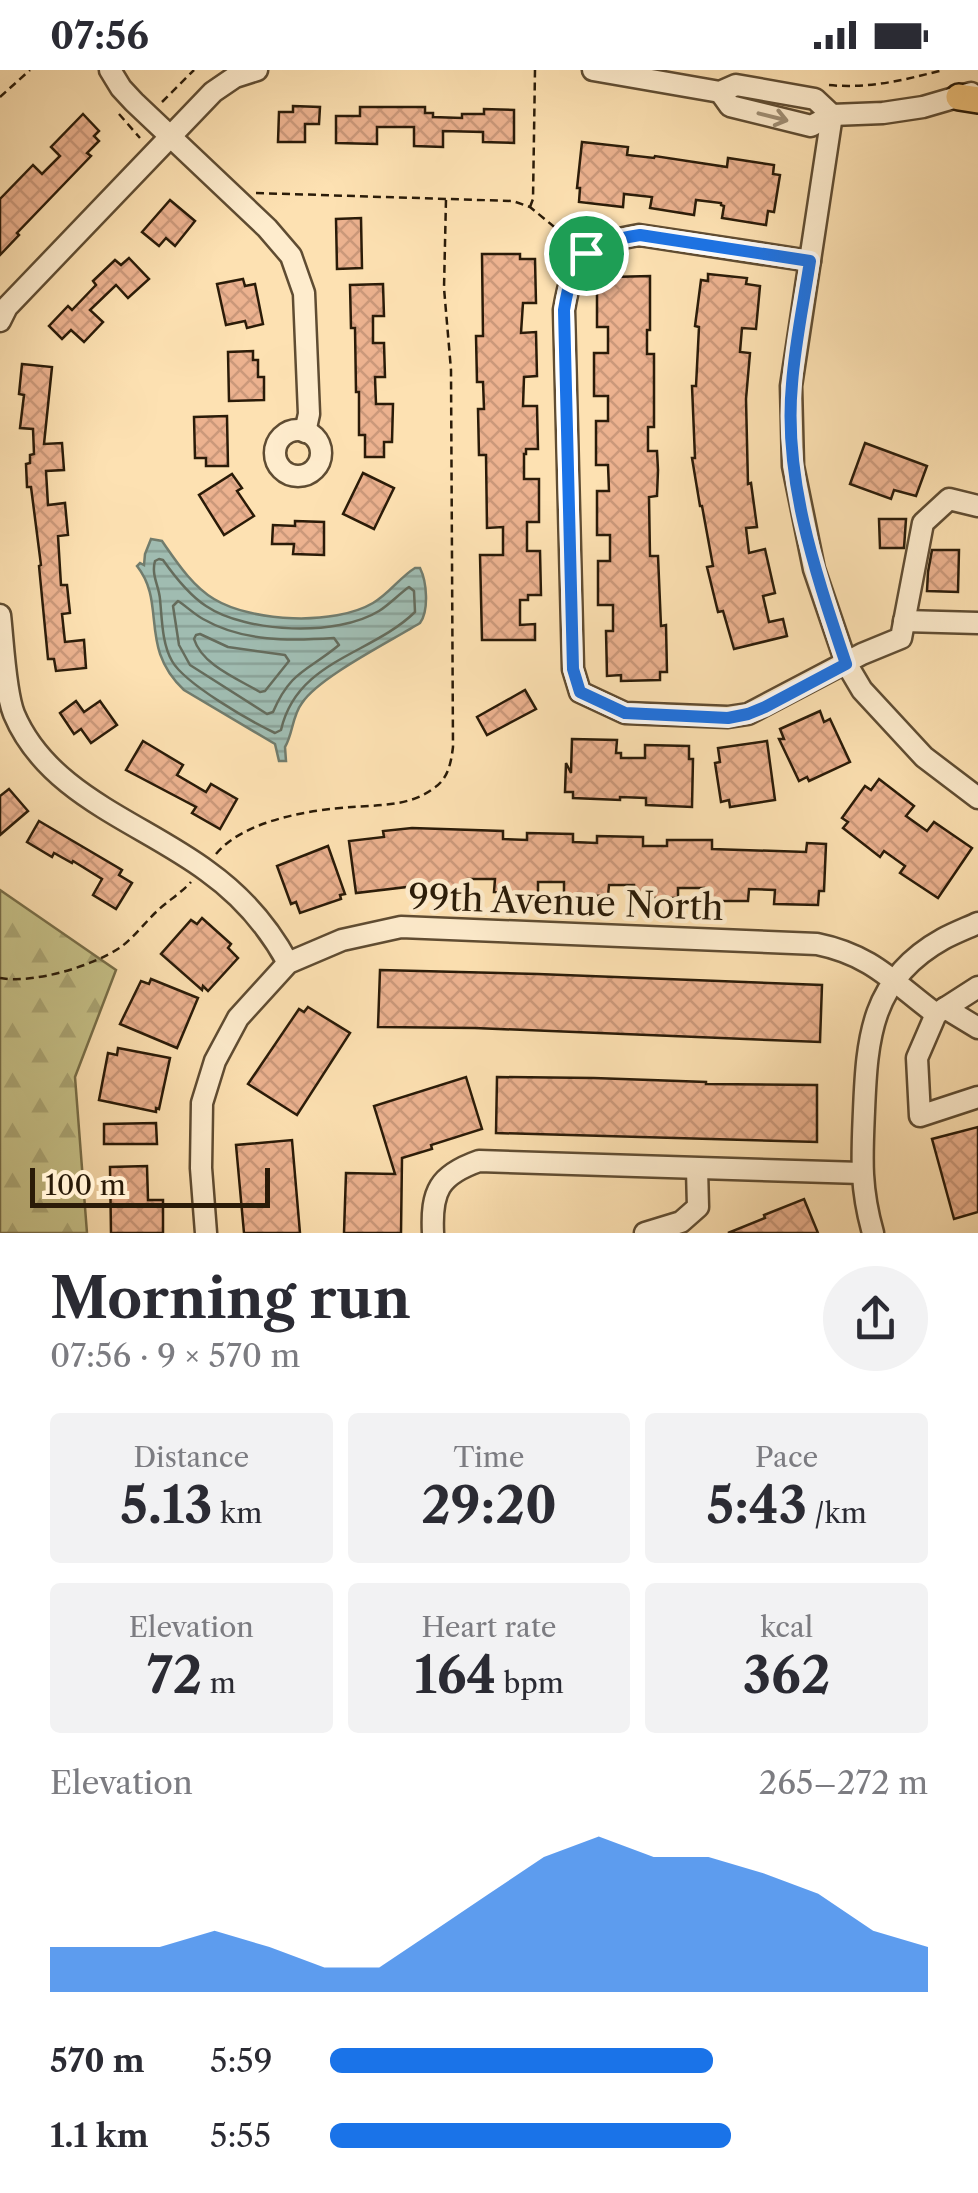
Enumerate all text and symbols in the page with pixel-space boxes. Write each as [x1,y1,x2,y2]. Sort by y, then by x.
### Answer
text: 07:56 [50,12,149,59]
one-way arrow [756,109,788,127]
pin [544,211,629,296]
icon: arrive [559,226,614,281]
street label: 99th Avenue North [408,875,724,929]
scale bar [30,1163,270,1208]
text: 100 m [45,1168,126,1202]
text: Morning run [50,1265,411,1332]
button: share [823,1266,928,1371]
text: 07:56 · 9 × 570 m [50,1336,300,1375]
text: Distance [133,1440,249,1474]
text: Time [454,1440,524,1474]
text: Pace [755,1440,818,1474]
text: 5.13 [120,1474,213,1536]
text: 29:20 [421,1474,557,1536]
text: 5:43 [707,1474,807,1536]
text: km [213,1496,262,1530]
text: /km [807,1496,867,1530]
text: Elevation [129,1610,254,1644]
text: Heart rate [422,1610,556,1644]
text: kcal [760,1610,813,1644]
text: 72 [147,1644,202,1706]
text: 164 [414,1644,496,1706]
text: 362 [743,1644,830,1706]
text: m [202,1666,236,1700]
text: bpm [496,1666,564,1700]
text: Elevation [50,1763,193,1802]
text: 265–272 m [759,1763,928,1802]
text: 570 m [50,2041,145,2080]
text: 5:59 [210,2041,272,2080]
text: 1.1 km [50,2116,149,2155]
text: 5:55 [210,2116,271,2155]

